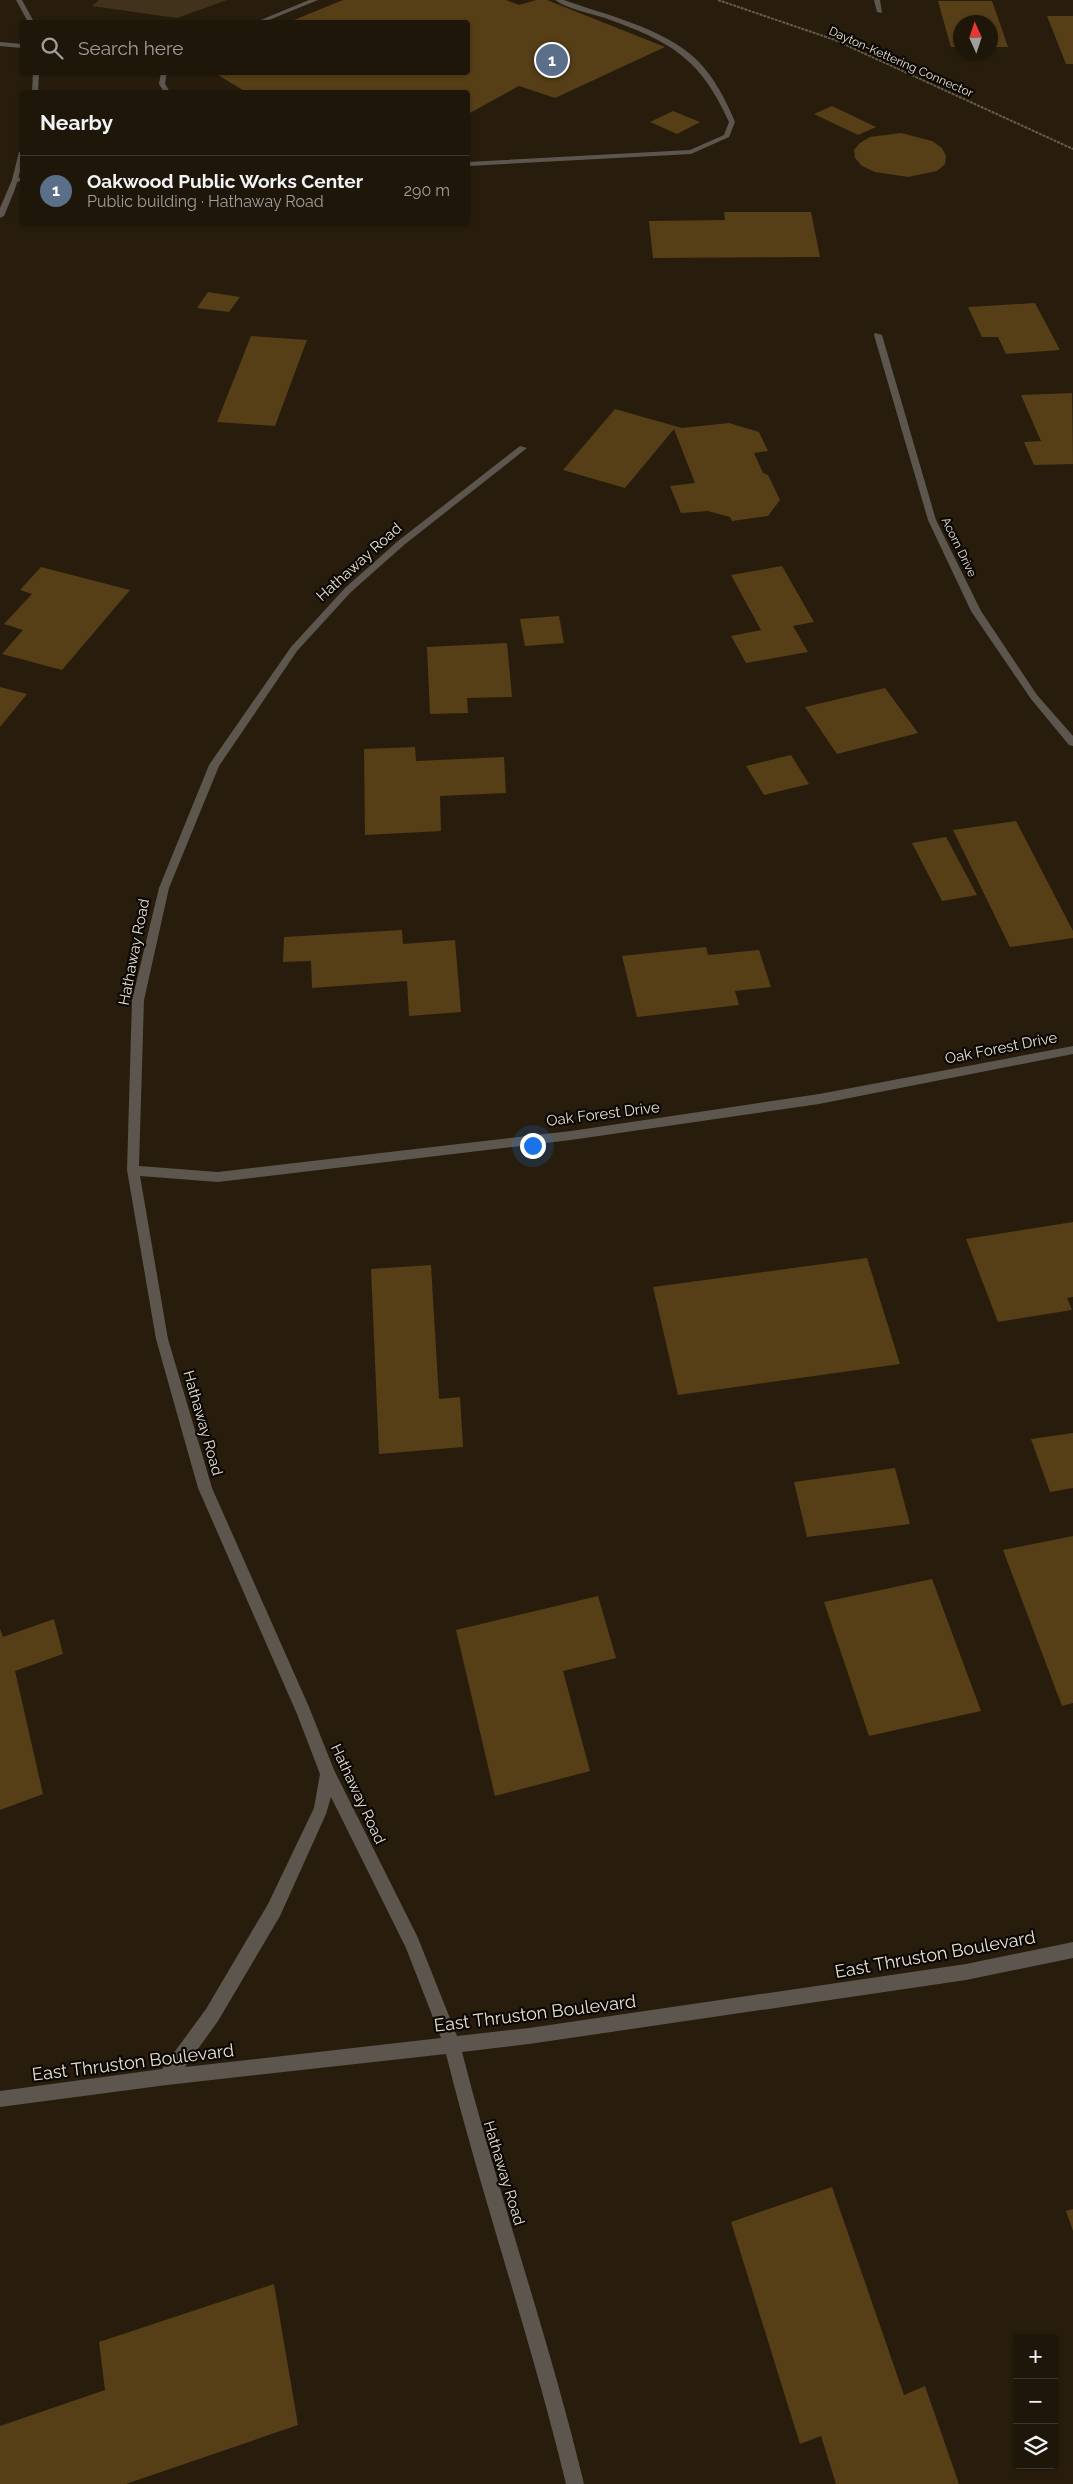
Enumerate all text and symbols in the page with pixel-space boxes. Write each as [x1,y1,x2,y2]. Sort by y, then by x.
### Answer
north arrow [953,15,998,60]
search box [20,20,470,75]
street label: Dayton-Kettering Connector [827,24,976,101]
icon: search [38,34,66,62]
text: Search here [78,37,184,59]
pin: 1 [536,41,568,79]
text: Nearby [40,110,113,135]
text: Oakwood Public Works Center [87,170,363,192]
text: 1 [52,181,60,200]
text: 290 m [404,181,450,200]
text: Public building · Hathaway Road [87,192,324,211]
street label: Acorn Drive [939,515,979,579]
street label: Hathaway Road [313,519,405,605]
street label: Hathaway Road [115,897,153,1007]
street label: Oak Forest Drive [943,1028,1059,1068]
street label: Oak Forest Drive [545,1098,661,1130]
your location [520,1133,546,1159]
street label: Hathaway Road [179,1368,227,1478]
street label: Hathaway Road [327,1741,389,1847]
street label: East Thruston Boulevard [833,1926,1037,1982]
street label: East Thruston Boulevard [433,1990,637,2036]
street label: East Thruston Boulevard [31,2039,235,2085]
street label: Hathaway Road [480,2119,528,2227]
map controls [1013,2334,1058,2469]
button: + [1013,2334,1058,2379]
button: − [1013,2379,1058,2424]
button: layers [1013,2424,1058,2469]

